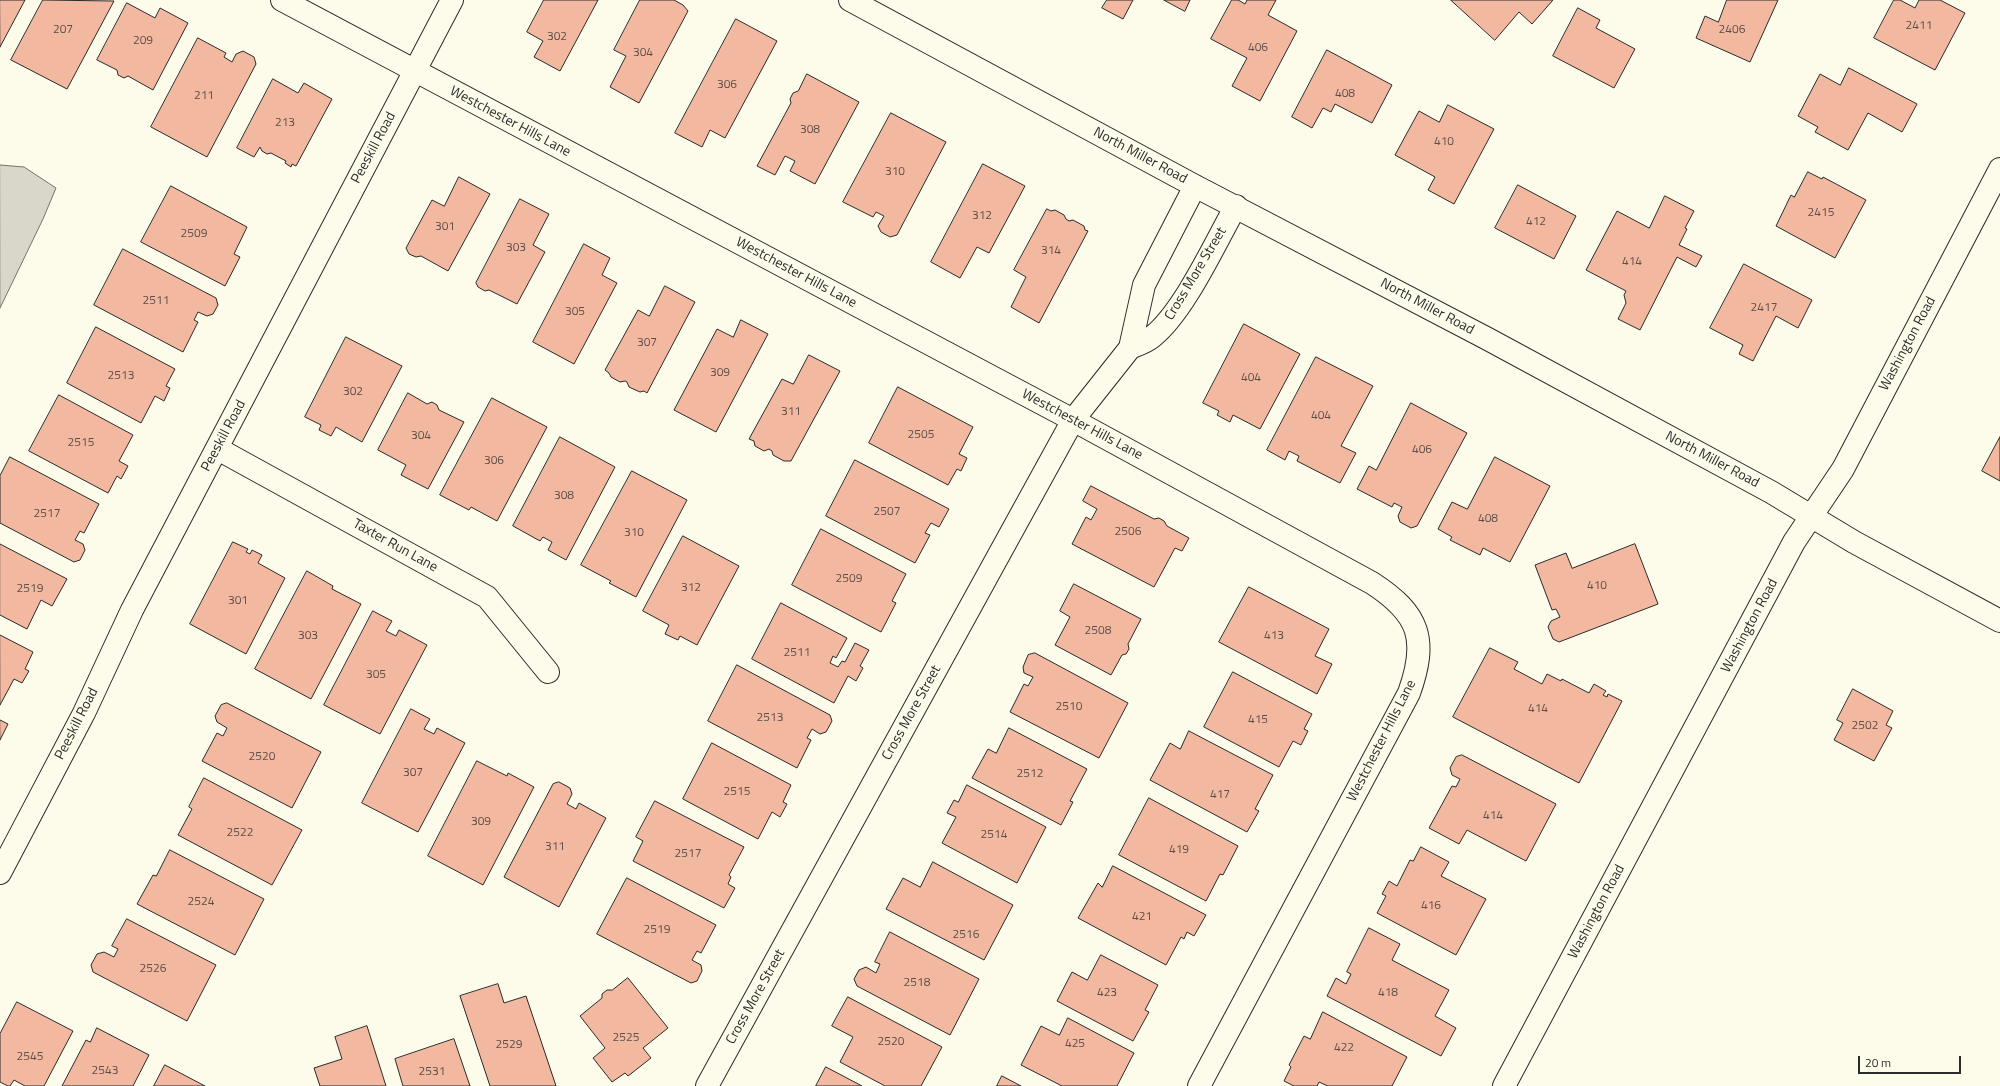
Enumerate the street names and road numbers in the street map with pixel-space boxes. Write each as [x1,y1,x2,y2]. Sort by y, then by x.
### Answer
street label: Westchester Hills Lane [447,83,573,161]
street label: Peeskill Road [348,109,400,187]
street label: North Miller Road [1090,124,1190,188]
street label: Cross More Street [1162,224,1230,324]
street label: Westchester Hills Lane [733,234,859,312]
street label: North Miller Road [1377,275,1477,339]
street label: Washington Road [1876,294,1940,394]
street label: Westchester Hills Lane [1019,386,1145,464]
street label: Peeskill Road [198,397,250,475]
street label: North Miller Road [1662,428,1762,492]
street label: Taxter Run Lane [350,516,440,576]
street label: Washington Road [1718,576,1782,676]
street label: Cross More Street [879,663,945,763]
street label: Westchester Hills Lane [1344,677,1420,805]
street label: Peeskill Road [52,685,102,763]
street label: Washington Road [1565,862,1629,962]
street label: Cross More Street [723,947,789,1047]

